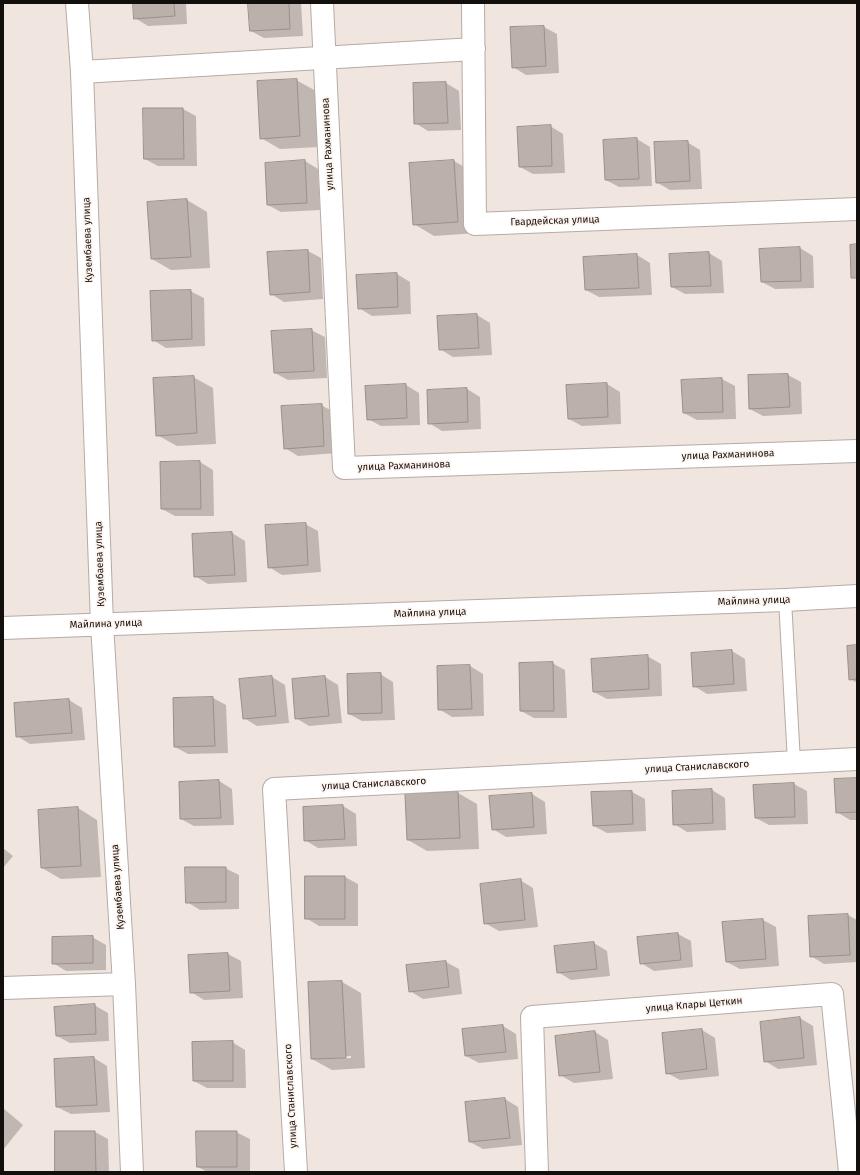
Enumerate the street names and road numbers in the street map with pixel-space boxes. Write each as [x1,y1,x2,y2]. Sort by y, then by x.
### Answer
street label: улица Рахманинова [320,97,336,191]
street label: Кузембаева улица [81,197,95,283]
street label: Гвардейская улица [510,213,600,229]
street label: улица Рахманинова [681,447,775,463]
street label: улица Рахманинова [357,458,451,474]
street label: Кузембаева улица [93,521,107,607]
street label: Майлина улица [717,594,791,608]
street label: Майлина улица [393,606,467,620]
street label: Майлина улица [69,617,143,631]
street label: улица Станиславского [645,758,749,776]
street label: улица Станиславского [322,775,426,793]
street label: Кузембаева улица [109,844,127,930]
street label: улица Клары Цеткин [645,995,743,1015]
street label: улица Станиславского [282,1044,300,1148]

